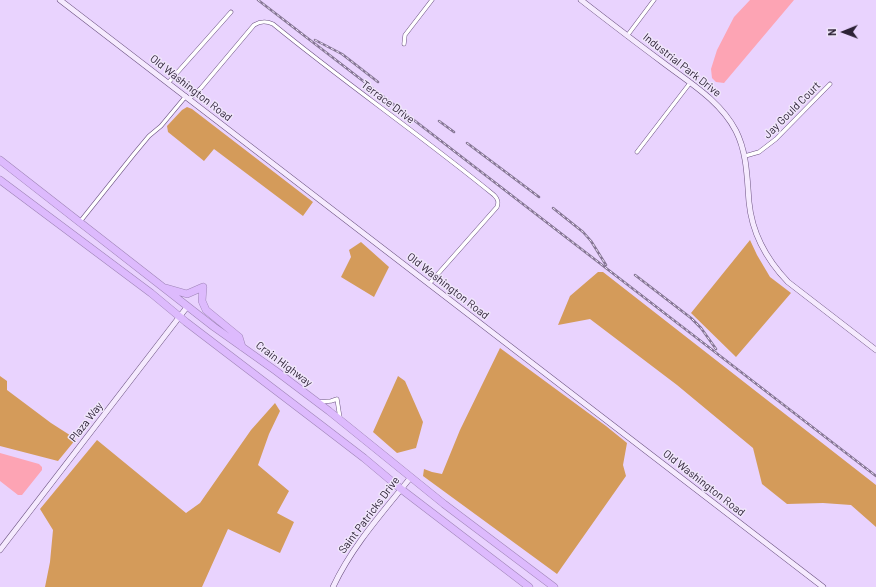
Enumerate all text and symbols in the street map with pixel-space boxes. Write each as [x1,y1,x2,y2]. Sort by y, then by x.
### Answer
north arrow [824,12,864,52]
text: N [825,28,838,36]
street label: Industrial Park Drive [640,30,724,100]
street label: Old Washington Road [147,52,235,124]
street label: Terrace Drive [359,78,417,126]
street label: Jay Gould Court [761,79,823,141]
street label: Old Washington Road [404,250,492,322]
street label: Crain Highway [253,338,315,390]
street label: Plaza Way [66,399,106,445]
street label: Old Washington Road [660,447,748,519]
street label: Saint Patricks Drive [336,474,402,556]

